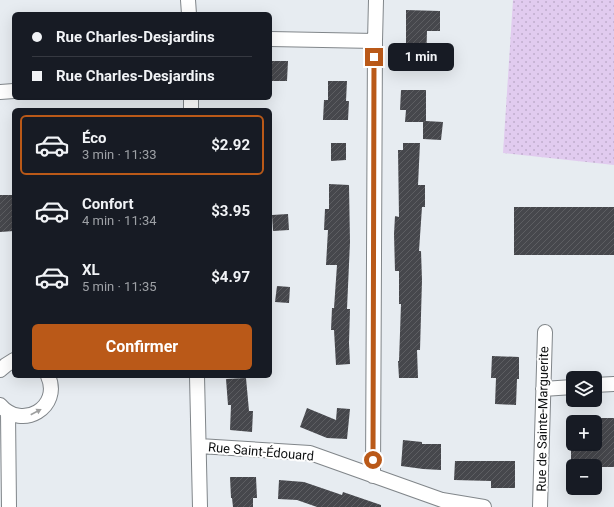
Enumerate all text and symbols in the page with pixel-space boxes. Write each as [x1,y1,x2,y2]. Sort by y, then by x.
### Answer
text: Rue Charles-Desjardins [56,28,215,46]
callout: 1 min [388,43,454,71]
route end [365,48,383,66]
text: 1 min [405,49,437,64]
text: Rue Charles-Desjardins [56,67,215,85]
icon: car [34,127,70,163]
text: Éco [82,129,107,147]
text: $2.92 [211,136,250,154]
text: 3 min · 11:33 [82,147,157,162]
icon: car [34,193,70,229]
text: Confort [82,195,133,213]
text: $3.95 [211,202,250,220]
text: 4 min · 11:34 [82,213,157,228]
icon: car [34,259,70,295]
text: XL [82,261,100,279]
text: $4.97 [211,268,250,286]
text: 5 min · 11:35 [82,279,157,294]
button: Confirmer [32,324,252,370]
street label: Rue de Sainte-Marguerite [534,346,551,492]
map controls [566,371,602,495]
button: layers [566,371,602,407]
one-way arrow [30,409,42,415]
button: + [566,415,602,451]
street label: Rue Saint-Édouard [207,439,314,464]
route start [364,451,382,469]
button: − [566,459,602,495]

